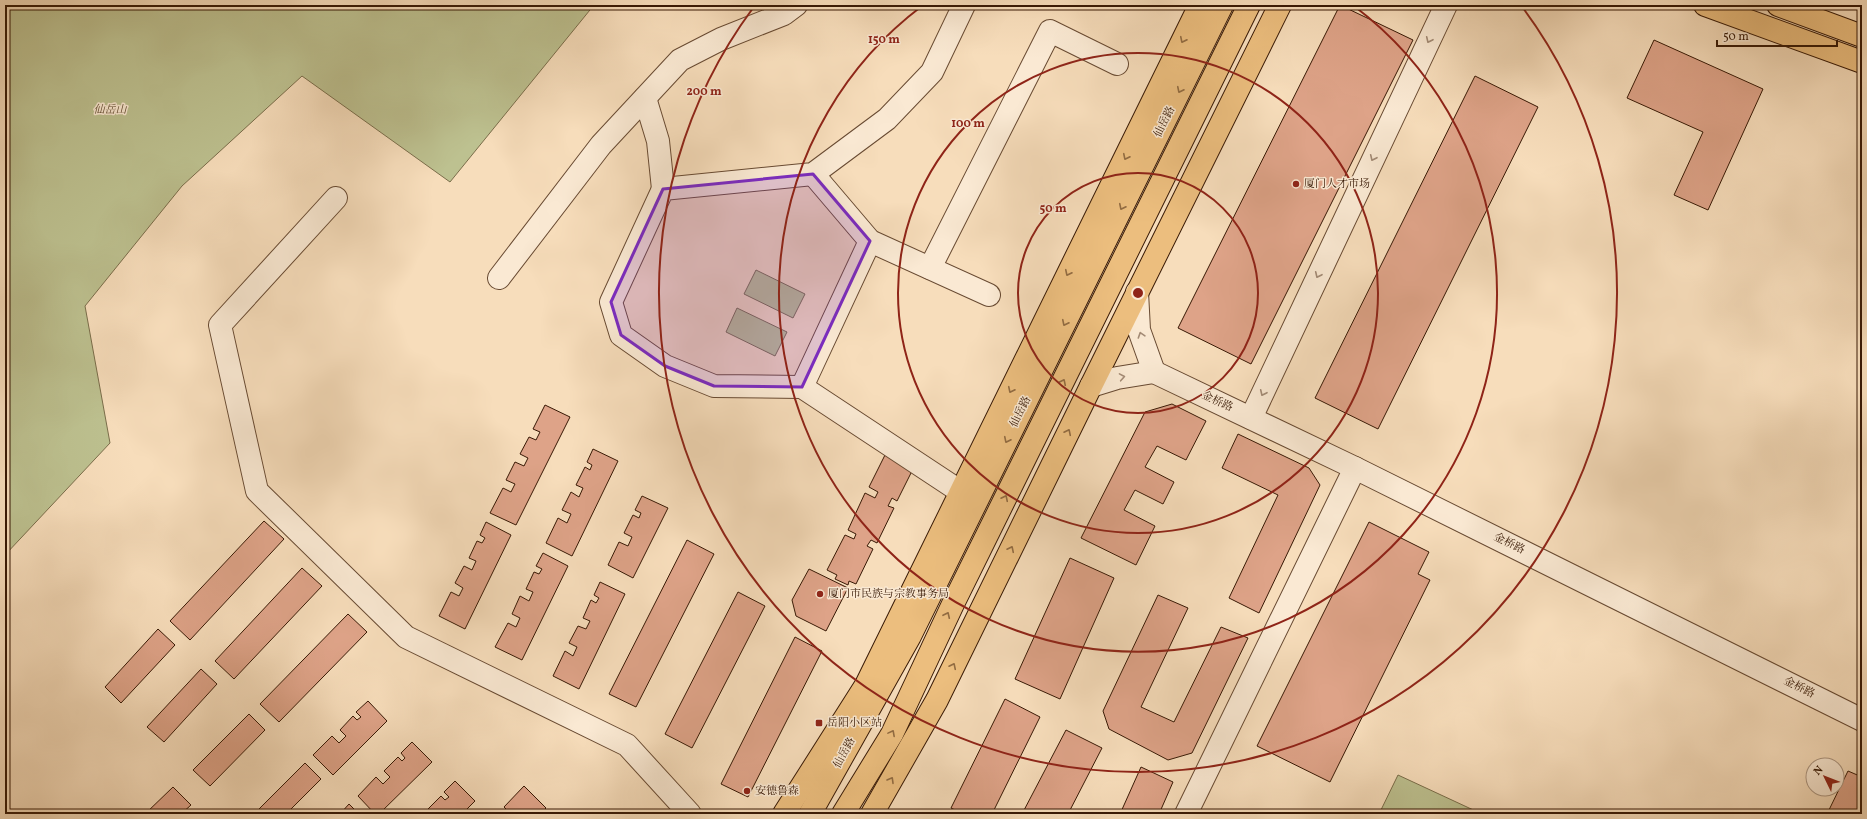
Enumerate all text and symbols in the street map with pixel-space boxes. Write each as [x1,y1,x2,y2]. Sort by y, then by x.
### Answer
scale bar [1717,22,1837,48]
text: 50 m [1723,29,1749,45]
text: 150 m [868,32,900,48]
one-way arrow [1180,36,1188,43]
one-way arrow [1426,36,1434,44]
text: 200 m [686,84,722,100]
one-way arrow [1177,86,1185,93]
park label: 仙岳山 [94,103,127,118]
street label: 仙岳路 [1151,104,1179,140]
text: 100 m [951,116,985,132]
one-way arrow [1123,152,1131,160]
one-way arrow [1370,154,1378,161]
place label: 厦门人才市场 [1304,177,1370,192]
marker: 厦门人才市场 [1291,179,1301,189]
text: 50 m [1039,201,1067,217]
one-way arrow [1120,202,1127,210]
one-way arrow [1065,269,1073,277]
one-way arrow [1315,271,1323,279]
centre of rings [1131,286,1145,300]
one-way arrow [1062,319,1070,326]
one-way arrow [1137,332,1146,339]
one-way arrow [1119,373,1125,382]
one-way arrow [1058,379,1065,386]
one-way arrow [1008,386,1016,393]
street label: 金桥路 [1199,388,1235,416]
one-way arrow [1260,389,1268,396]
street label: 仙岳路 [1007,394,1035,430]
one-way arrow [1063,429,1071,437]
one-way arrow [1004,435,1012,443]
one-way arrow [1000,495,1008,503]
street label: 金桥路 [1491,530,1527,558]
one-way arrow [1006,546,1013,553]
place label: 厦门市民族与宗教事务局 [828,587,949,602]
marker: 厦门市民族与宗教事务局 [815,589,825,599]
one-way arrow [942,612,950,619]
one-way arrow [948,663,956,670]
street label: 金桥路 [1781,674,1817,702]
place label: 岳阳小区站 [827,716,882,731]
marker: 岳阳小区站 [814,718,824,728]
one-way arrow [887,729,895,737]
street label: 仙岳路 [830,735,860,771]
north arrow [1805,757,1845,797]
text: N [1811,763,1827,779]
one-way arrow [887,777,894,784]
place label: 安德鲁森 [755,784,799,799]
marker: 安德鲁森 [742,786,752,796]

